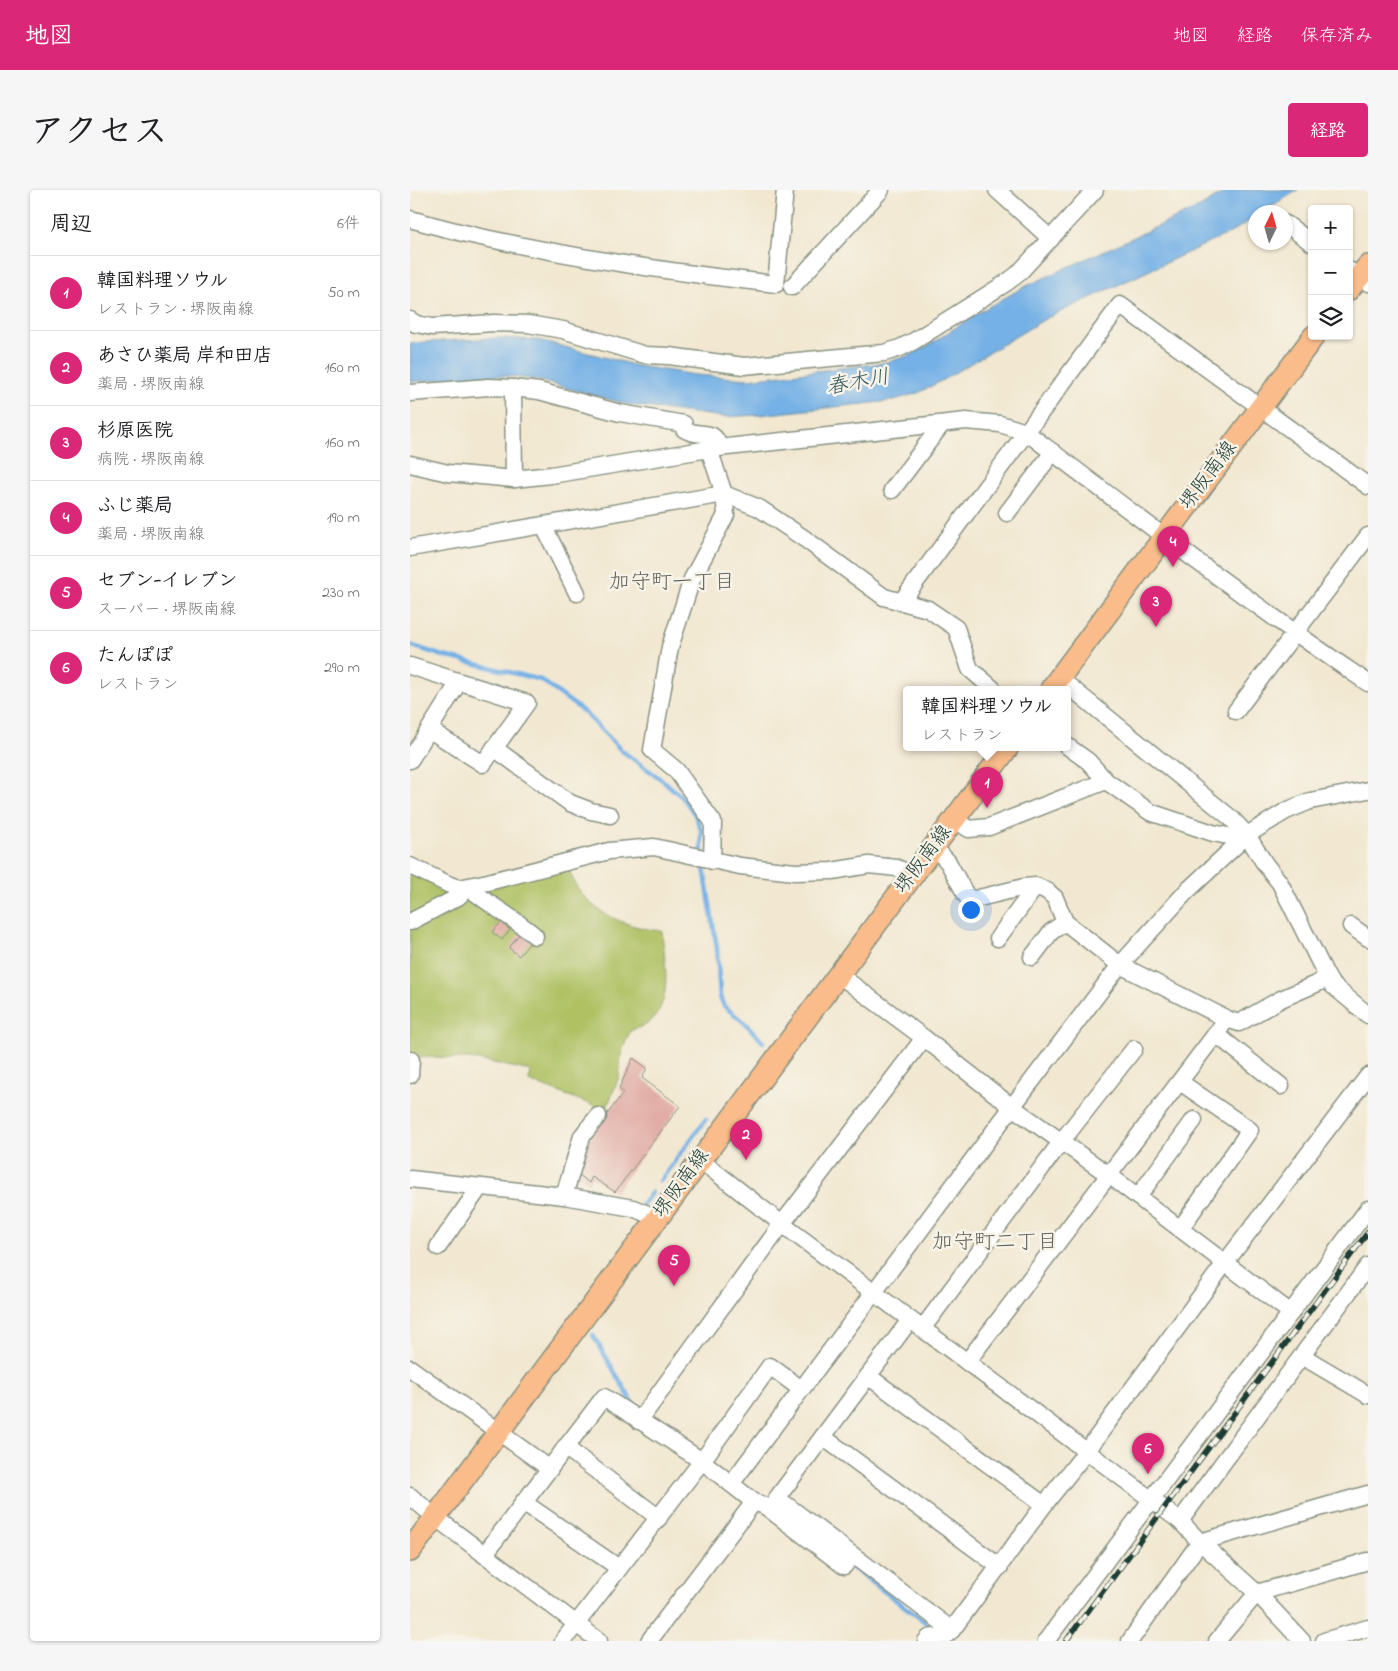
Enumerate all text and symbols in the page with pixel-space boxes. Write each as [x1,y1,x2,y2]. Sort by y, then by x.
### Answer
text: 地図 [25,20,73,55]
text: 地図 [1173,24,1209,50]
text: 経路 [1237,24,1273,50]
text: 保存済み [1301,24,1373,50]
button: 経路 [1288,103,1368,157]
text: アクセス [30,108,168,159]
north arrow [1248,205,1293,250]
map controls [1308,205,1353,340]
button: + [1308,205,1353,250]
text: 周辺 [50,210,92,240]
text: 6件 [337,212,360,236]
button: − [1308,250,1353,295]
text: 韓国料理ソウル [97,268,228,295]
text: 1 [63,281,69,305]
text: 50 m [328,281,360,305]
button: layers [1308,295,1353,340]
text: レストラン · 堺阪南線 [97,298,254,322]
text: あさひ薬局 岸和田店 [97,343,272,370]
text: 2 [62,356,70,380]
text: 160 m [325,356,360,380]
water label: 春木川 [824,363,892,403]
text: 薬局 · 堺阪南線 [97,373,204,397]
text: 杉原医院 [97,418,173,445]
text: 3 [63,431,69,455]
text: 160 m [325,431,360,455]
street label: 堺阪南線 [1173,435,1245,517]
text: 病院 · 堺阪南線 [97,448,204,472]
text: ふじ薬局 [97,493,173,520]
text: 4 [63,506,69,530]
text: 190 m [327,506,360,530]
text: 薬局 · 堺阪南線 [97,523,204,547]
pin: 4 [1157,526,1189,567]
text: セブン-イレブン [97,568,237,595]
district label: 加守町一丁目 [609,568,735,598]
text: 5 [61,581,71,605]
text: 230 m [322,581,360,605]
pin: 3 [1140,586,1172,627]
text: スーパー · 堺阪南線 [97,598,236,622]
text: たんぽぽ [97,643,173,670]
text: 6 [62,656,70,680]
text: 290 m [324,656,360,680]
text: レストラン [97,673,178,697]
popup [903,686,1071,751]
text: 韓国料理ソウル [921,694,1053,721]
text: レストラン [921,724,1003,748]
pin: 1 [971,767,1003,808]
street label: 堺阪南線 [888,819,960,901]
your location [958,897,984,923]
pin: 2 [730,1119,762,1160]
street label: 堺阪南線 [647,1143,717,1225]
district label: 加守町二丁目 [932,1228,1058,1258]
pin: 5 [658,1245,690,1286]
pin: 6 [1132,1433,1164,1474]

